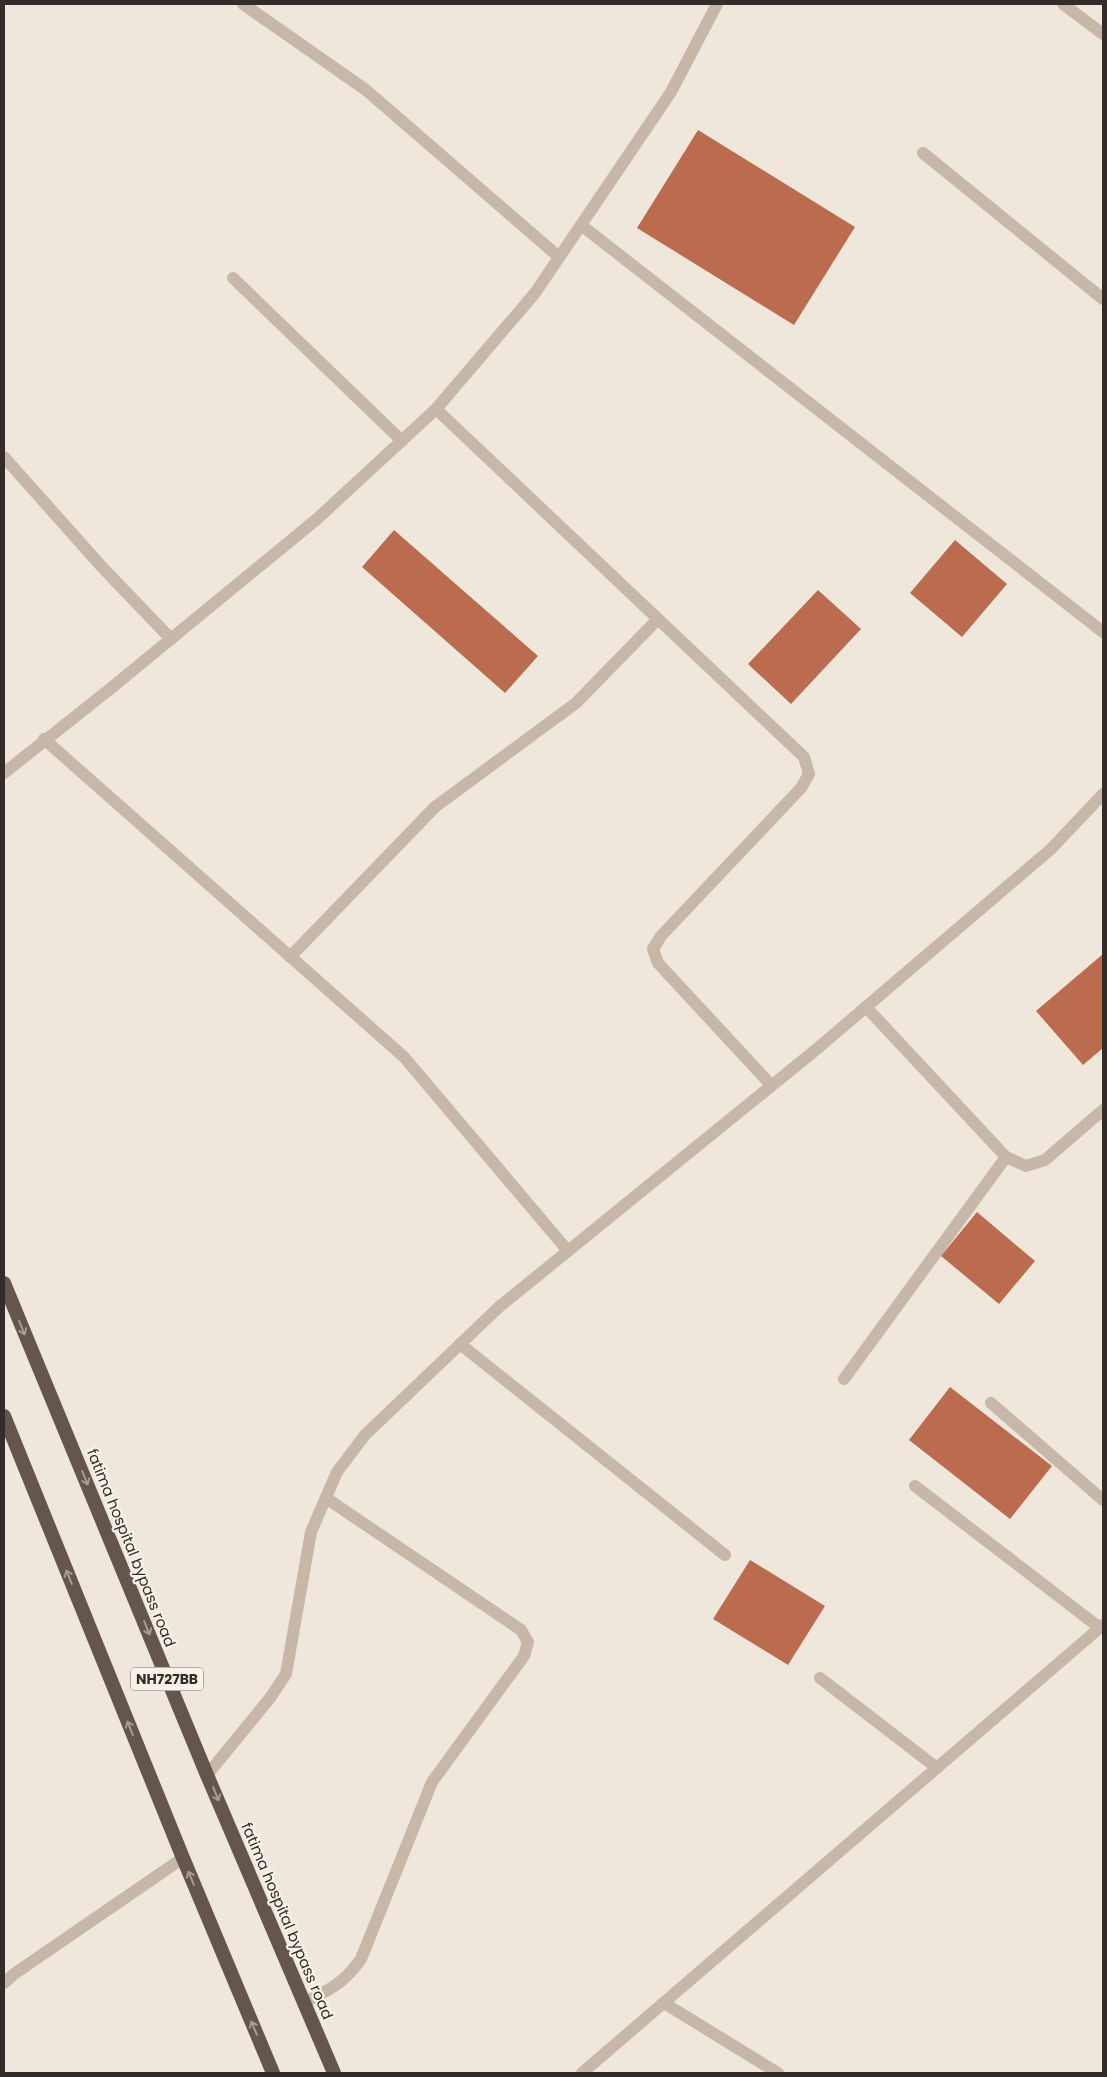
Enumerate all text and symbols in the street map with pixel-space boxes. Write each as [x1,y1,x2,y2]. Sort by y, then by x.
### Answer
one-way arrow [18,1320,28,1335]
street label: fatima hospital bypass road [82,1446,181,1650]
one-way arrow [80,1470,90,1485]
one-way arrow [64,1570,73,1585]
one-way arrow [142,1620,152,1635]
road number: NH727BB [131,1668,203,1690]
one-way arrow [125,1721,134,1736]
one-way arrow [212,1787,221,1802]
street label: fatima hospital bypass road [236,1819,339,2022]
one-way arrow [186,1871,196,1886]
one-way arrow [249,2021,259,2036]

